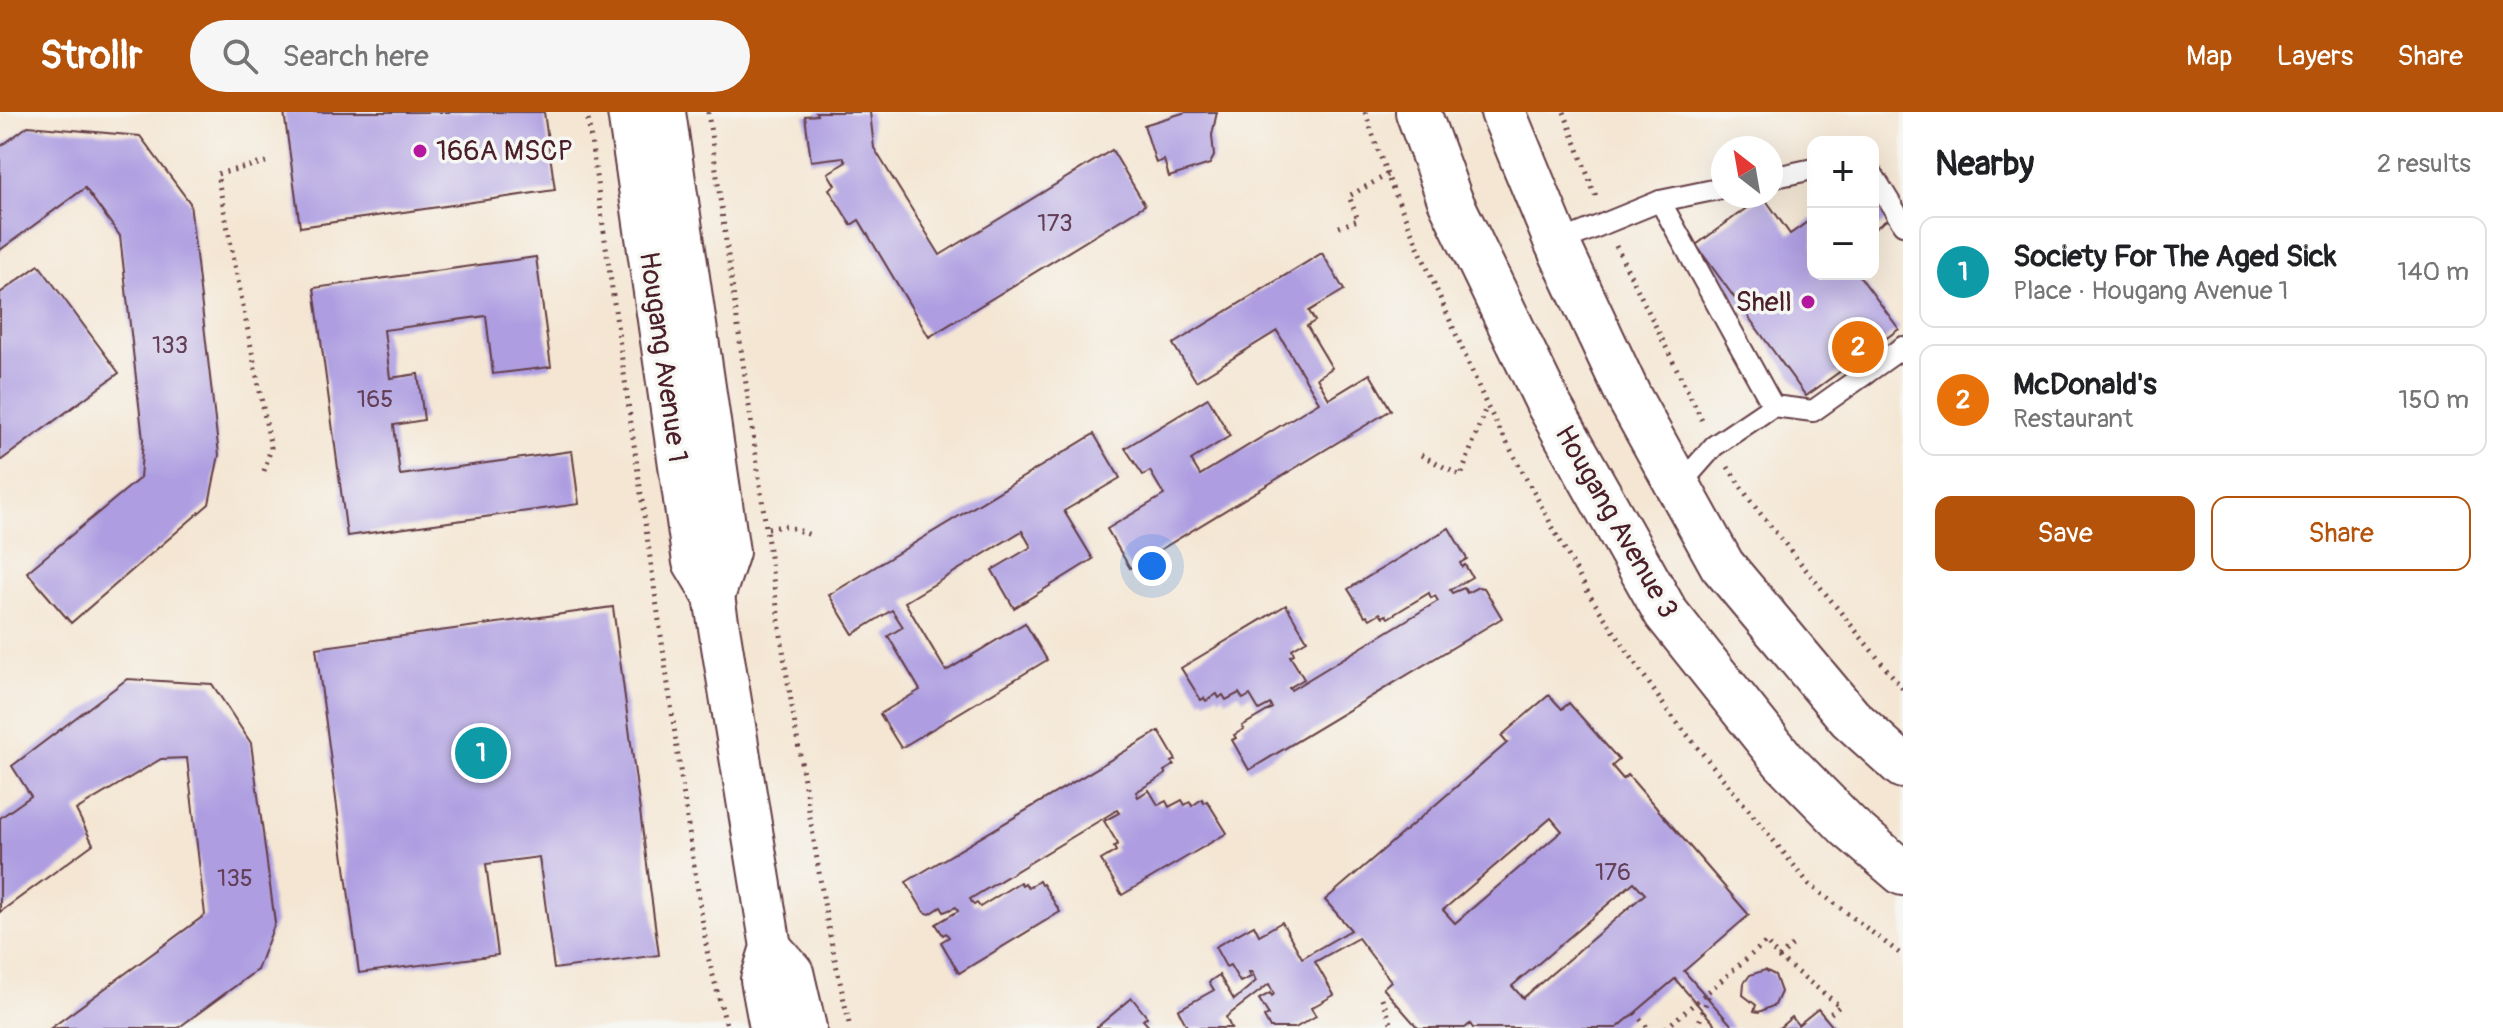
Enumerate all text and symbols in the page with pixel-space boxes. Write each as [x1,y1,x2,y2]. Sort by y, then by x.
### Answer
search box [190,20,750,92]
text: Strollr [40,32,142,80]
icon: search [218,34,262,78]
text: Search here [282,38,429,75]
text: Map [2186,39,2232,74]
text: Layers [2276,39,2353,74]
text: Share [2397,39,2463,74]
place label: 166A MSCP [436,134,573,169]
north arrow [1711,136,1783,208]
map controls [1807,136,1879,280]
button: + [1807,136,1879,208]
marker: 166A MSCP [411,142,429,160]
text: Nearby [1935,143,2034,186]
text: 2 results [2377,148,2471,180]
button: − [1807,208,1879,280]
house number: 173 [1037,209,1073,238]
text: Society For The Aged Sick [2013,238,2336,275]
street label: Hougang Avenue 1 [631,249,695,465]
text: 1 [1958,256,1968,288]
text: 140 m [2397,256,2469,288]
text: Place · Hougang Avenue 1 [2013,275,2288,307]
place label: Shell [1735,285,1792,320]
marker: Shell [1799,293,1817,311]
pin: 2 [1832,317,1884,377]
house number: 133 [152,331,188,360]
text: McDonald's [2013,366,2157,403]
text: 2 [1956,384,1970,416]
text: 150 m [2398,384,2469,416]
house number: 165 [357,385,393,414]
text: Restaurant [2013,403,2133,435]
street label: Hougang Avenue 3 [1547,419,1685,625]
button: Save [1935,496,2195,571]
button: Share [2211,496,2471,571]
your location [1132,546,1172,586]
pin: 1 [455,723,507,783]
house number: 176 [1595,858,1631,887]
house number: 135 [217,864,253,893]

